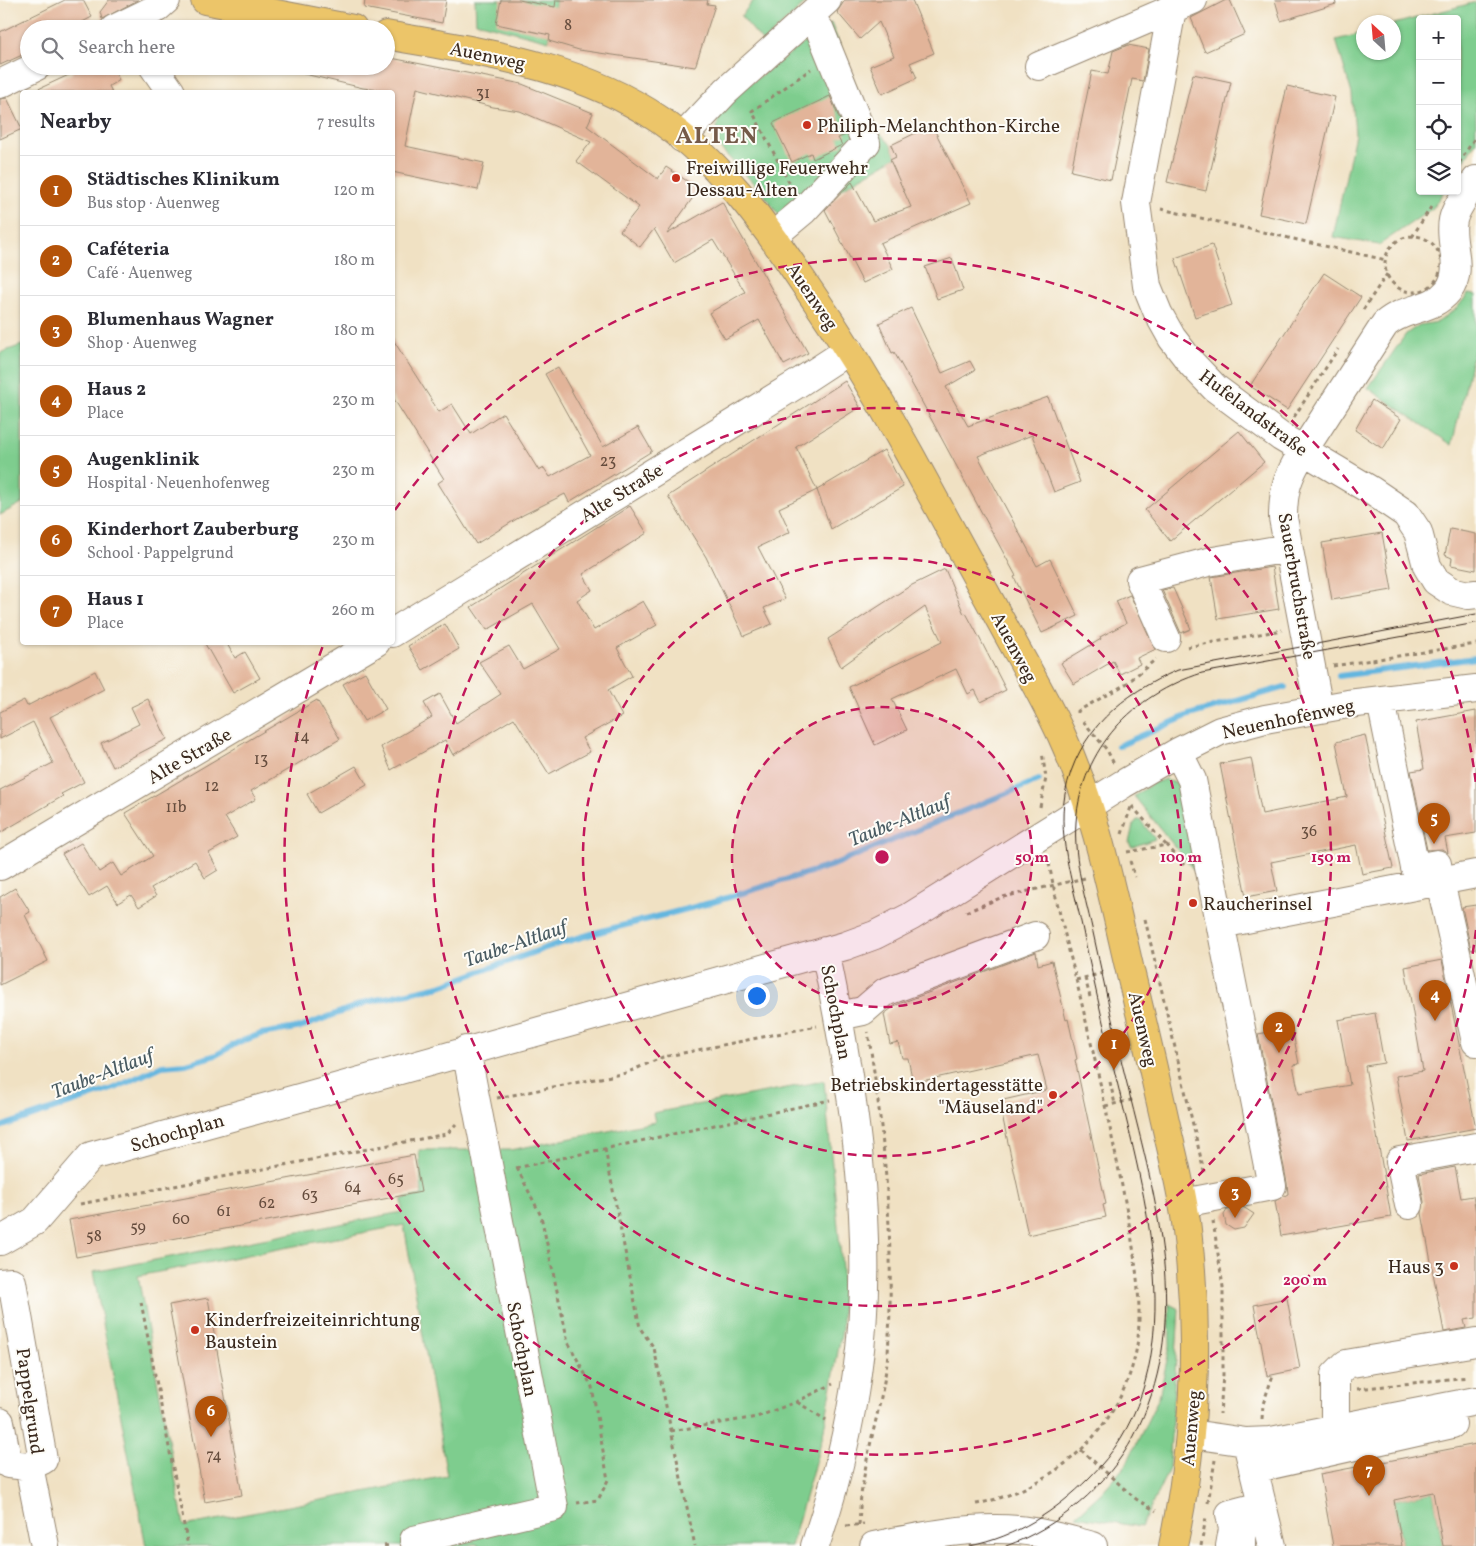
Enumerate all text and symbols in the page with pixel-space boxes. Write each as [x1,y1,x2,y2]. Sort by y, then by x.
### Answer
house number: 8 [564,15,572,37]
north arrow [1356,15,1401,60]
map controls [1416,15,1461,195]
button: + [1416,15,1461,60]
search box [20,20,395,75]
icon: search [38,34,66,62]
text: Search here [78,35,175,61]
street label: Auenweg [447,36,528,78]
button: − [1416,60,1461,105]
house number: 31 [476,83,490,105]
button: locate [1416,105,1461,150]
text: Nearby [40,108,111,137]
text: 7 results [317,112,375,134]
place label: Philiph-Melanchthon-Kirche [817,114,1060,140]
marker: Philiph-Melanchthon-Kirche [801,119,813,131]
district label: ALTEN [676,120,758,154]
button: layers [1416,150,1461,195]
place label: Freiwillige Feuerwehr Dessau-Alten [686,156,868,204]
text: Städtisches Klinikum [87,167,280,193]
marker: Freiwillige Feuerwehr Dessau-Alten [670,172,682,184]
text: 1 [53,180,59,202]
text: 120 m [333,180,375,202]
text: Bus stop · Auenweg [87,193,220,215]
text: Caféteria [87,237,170,263]
text: 2 [52,250,60,272]
text: 180 m [334,250,375,272]
street label: Auenweg [779,258,844,336]
text: Café · Auenweg [87,263,192,285]
text: Blumenhaus Wagner [87,307,274,333]
text: 3 [52,320,60,342]
text: 180 m [334,320,375,342]
text: Shop · Auenweg [87,333,197,355]
street label: Hufelandstraße [1193,364,1313,463]
text: Haus 2 [87,377,146,403]
text: 4 [51,390,61,412]
text: 230 m [332,390,375,412]
text: Place [87,403,124,425]
text: Augenklinik [87,447,200,473]
house number: 23 [600,451,616,473]
street label: Alte Straße [576,458,669,529]
text: 5 [52,460,60,482]
text: 230 m [332,460,375,482]
text: Hospital · Neuenhofenweg [87,473,270,495]
street label: Sauerbruchstraße [1270,511,1322,662]
text: Kinderhort Zauberburg [87,517,299,543]
text: 6 [52,530,60,552]
text: 230 m [332,530,375,552]
text: School · Pappelgrund [87,543,234,565]
text: Haus 1 [87,587,144,613]
text: 7 [52,600,60,622]
text: 260 m [331,600,375,622]
street label: Auenweg [984,608,1043,688]
text: Place [87,613,124,635]
street label: Neuenhofenweg [1220,693,1357,747]
street label: Alte Straße [143,722,237,791]
house number: 14 [294,726,310,748]
house number: 13 [254,749,268,771]
house number: 12 [205,776,219,798]
water label: Taube-Altlauf [845,787,959,855]
house number: 11b [165,797,187,819]
pin: 5 [1418,803,1450,844]
house number: 36 [1301,821,1317,843]
centre of rings [873,848,891,866]
text: 50 m [1015,848,1049,869]
text: 100 m [1160,848,1203,869]
text: 150 m [1311,848,1351,869]
place label: Raucherinsel [1203,892,1313,918]
marker: Raucherinsel [1187,897,1199,909]
water label: Taube-Altlauf [460,913,575,976]
street label: Schochplan [813,963,857,1062]
pin: 4 [1419,980,1451,1021]
your location [744,983,770,1009]
street label: Auenweg [1121,989,1163,1070]
pin: 2 [1263,1012,1295,1053]
pin: 1 [1098,1029,1130,1070]
water label: Taube-Altlauf [48,1041,162,1107]
place label: Betriebskindertagesstätte "Mäuseland" [830,1073,1043,1121]
marker: Betriebskindertagesstätte "Mäuseland" [1047,1089,1059,1101]
street label: Schochplan [128,1108,228,1160]
house number: 65 [388,1169,404,1191]
house number: 64 [344,1177,362,1199]
pin: 3 [1219,1177,1251,1218]
house number: 63 [302,1185,318,1207]
house number: 62 [259,1193,275,1215]
house number: 61 [217,1201,231,1223]
house number: 60 [172,1209,190,1231]
house number: 59 [130,1217,146,1239]
house number: 58 [86,1226,102,1248]
place label: Haus 3 [1388,1255,1444,1281]
marker: Haus 3 [1448,1260,1460,1272]
text: 200 m [1283,1271,1327,1292]
street label: Schochplan [499,1300,543,1399]
place label: Kinderfreizeiteinrichtung Baustein [205,1308,420,1356]
marker: Kinderfreizeiteinrichtung Baustein [189,1324,201,1336]
street label: Pappelgrund [9,1346,49,1456]
street label: Auenweg [1176,1389,1208,1467]
pin: 6 [195,1396,227,1437]
house number: 74 [206,1445,222,1467]
pin: 7 [1353,1455,1385,1496]

